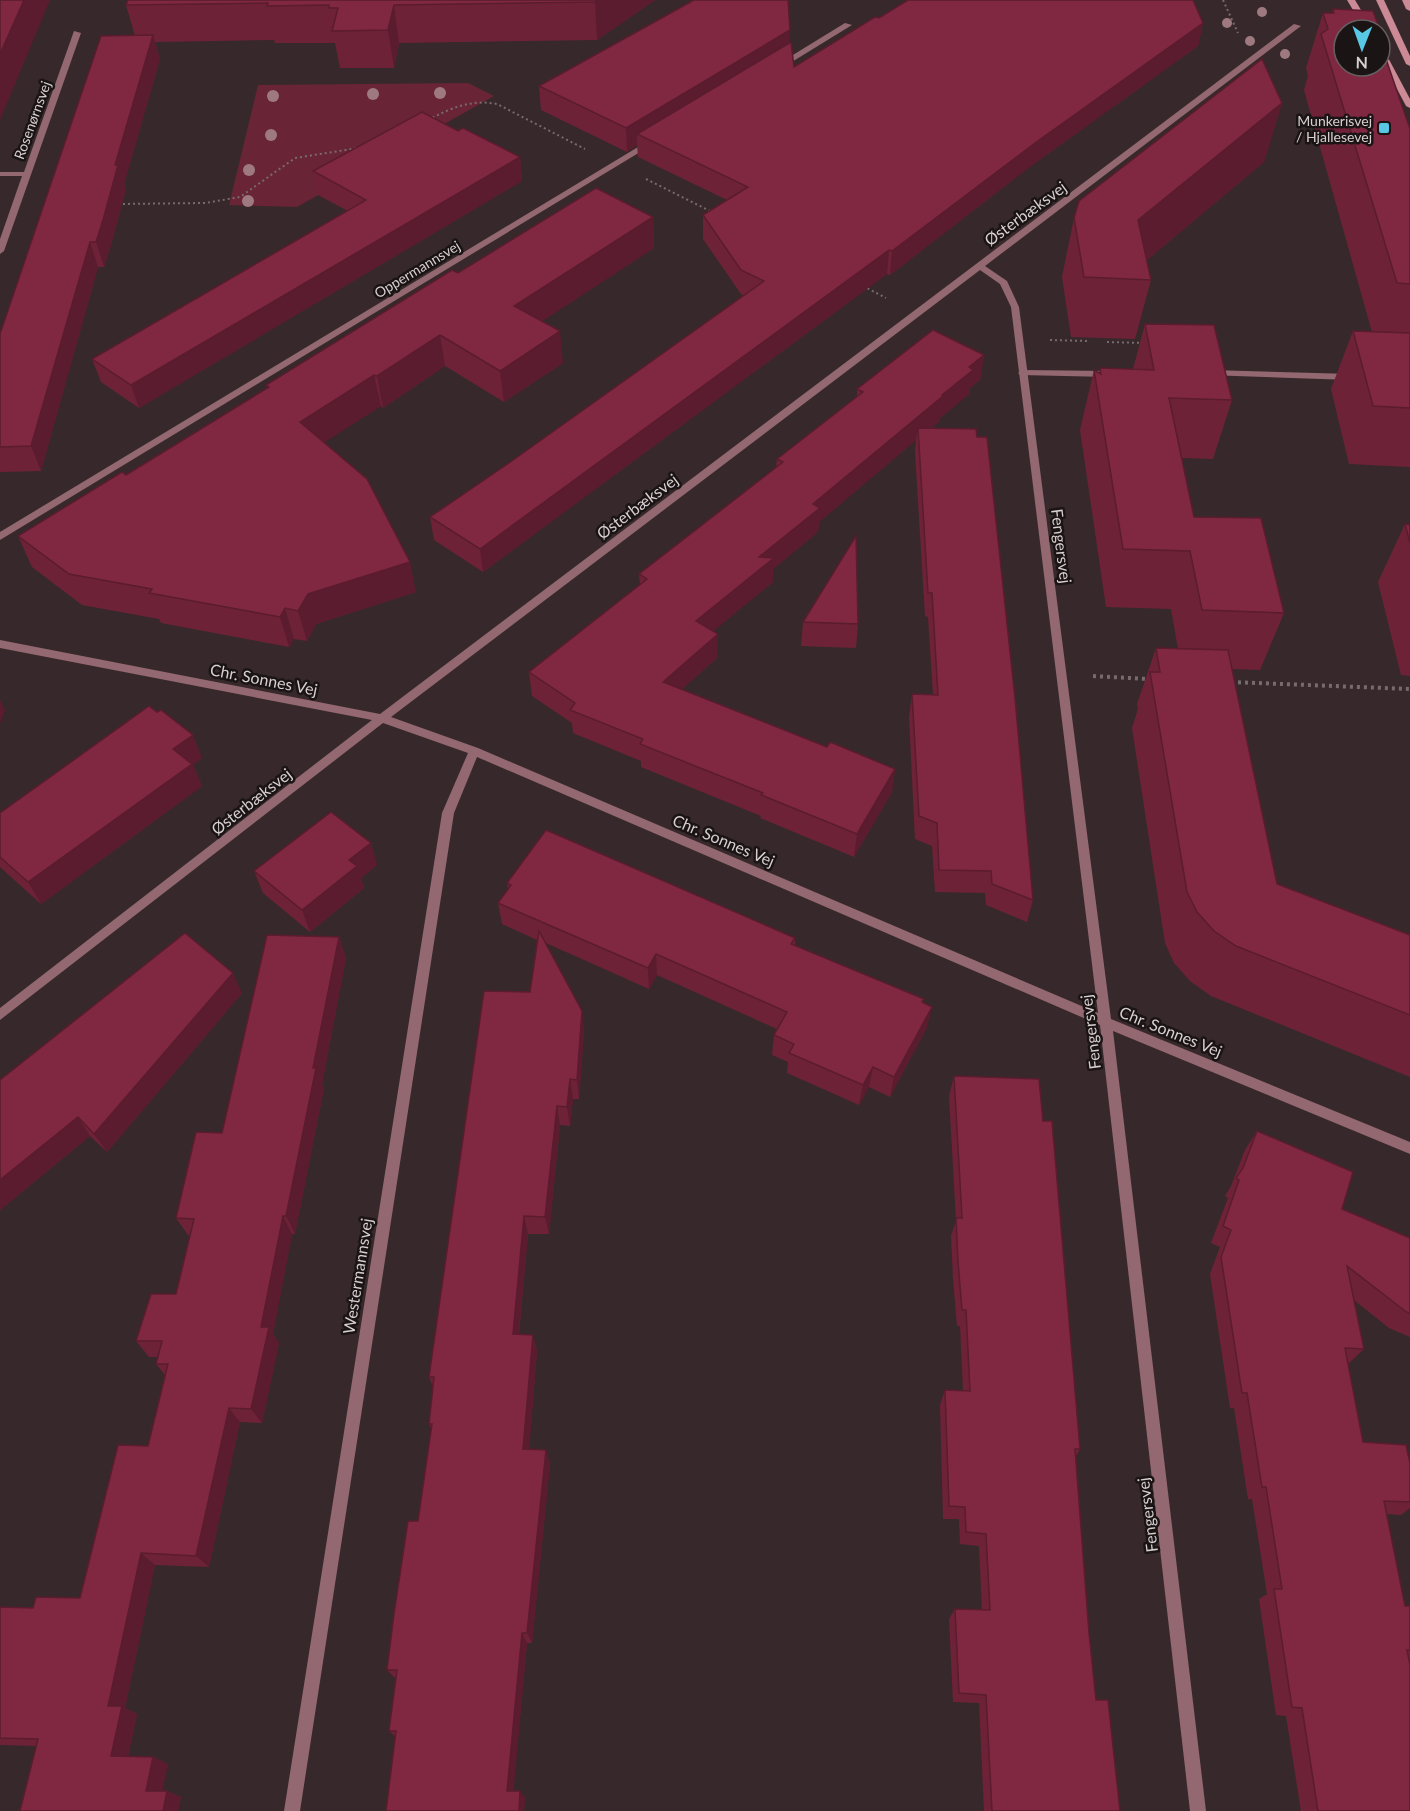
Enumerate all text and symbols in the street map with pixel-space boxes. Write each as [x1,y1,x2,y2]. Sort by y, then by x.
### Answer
north arrow [1332,18,1392,78]
text: N [1355,54,1368,73]
street label: Rosenørnsvej [10,79,54,161]
place label: Munkerisvej / Hjallesevej [1296,112,1372,145]
marker: Munkerisvej / Hjallesevej [1377,121,1391,135]
street label: Østerbæksvej [980,177,1070,249]
street label: Oppermannsvej [371,237,463,301]
street label: Østerbæksvej [593,469,681,543]
street label: Fengersvej [1048,507,1076,585]
street label: Chr. Sonnes Vej [209,659,319,699]
street label: Østerbæksvej [207,764,295,838]
street label: Chr. Sonnes Vej [670,810,778,870]
street label: Fengersvej [1076,993,1104,1071]
street label: Chr. Sonnes Vej [1117,1002,1225,1060]
street label: Westermannsvej [338,1217,376,1335]
street label: Fengersvej [1133,1476,1161,1554]

